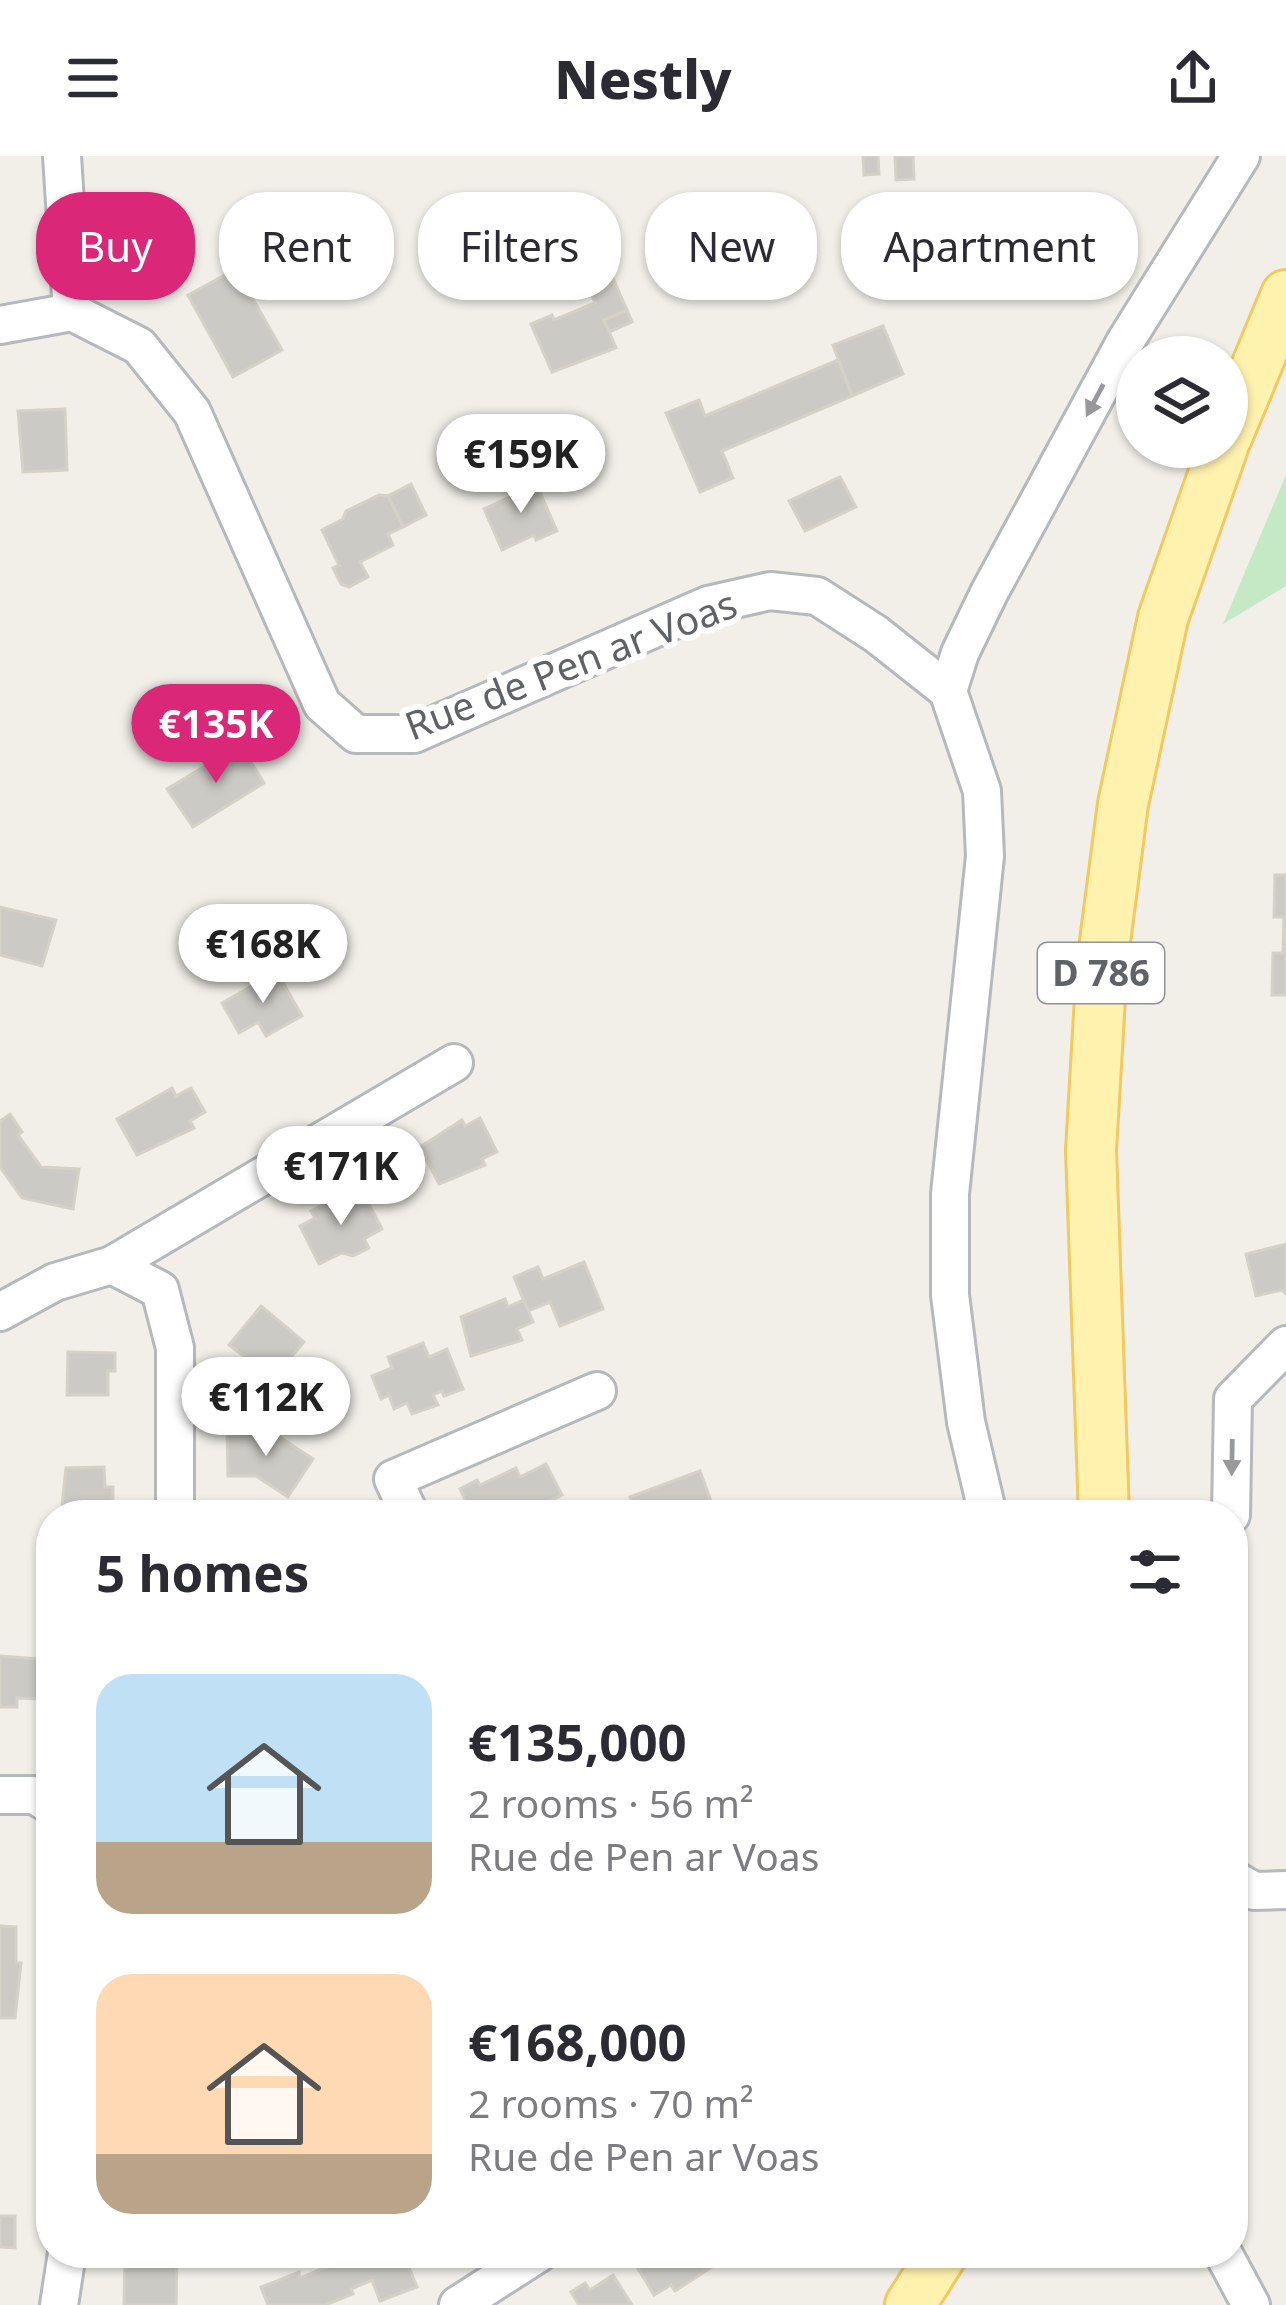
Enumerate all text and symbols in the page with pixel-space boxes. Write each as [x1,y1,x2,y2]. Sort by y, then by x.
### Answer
text: Nestly [554,41,732,115]
icon: menu [60,45,126,111]
icon: share [1160,45,1226,111]
chip: Buy [36,192,195,300]
chip: Rent [219,192,394,300]
chip: Filters [418,192,621,300]
chip: New [645,192,817,300]
chip: Apartment [841,192,1138,300]
map controls [1116,336,1248,468]
button: layers [1116,336,1248,468]
one-way arrow [1085,383,1105,418]
pin: €159K [437,414,605,516]
text: €159K [463,426,579,479]
street label: Rue de Pen ar Voas [397,576,744,751]
pin: €135K [132,684,300,786]
text: €135K [158,696,274,749]
pin: €168K [179,904,347,1006]
text: €168K [205,916,321,969]
road number: D 786 [1038,943,1164,1003]
pin: €171K [257,1126,425,1228]
text: €171K [283,1138,399,1191]
pin: €112K [182,1357,350,1459]
text: €112K [208,1369,324,1422]
one-way arrow [1222,1439,1242,1477]
text: 5 homes [96,1537,309,1607]
icon: filters [1122,1539,1188,1605]
text: €135,000 [468,1706,687,1776]
icon: home [192,1722,336,1866]
text: 2 rooms · 56 m² [468,1776,754,1829]
text: Rue de Pen ar Voas [468,1829,819,1882]
text: €168,000 [468,2006,687,2076]
icon: home [192,2022,336,2166]
text: 2 rooms · 70 m² [468,2076,754,2129]
text: Rue de Pen ar Voas [468,2129,819,2182]

